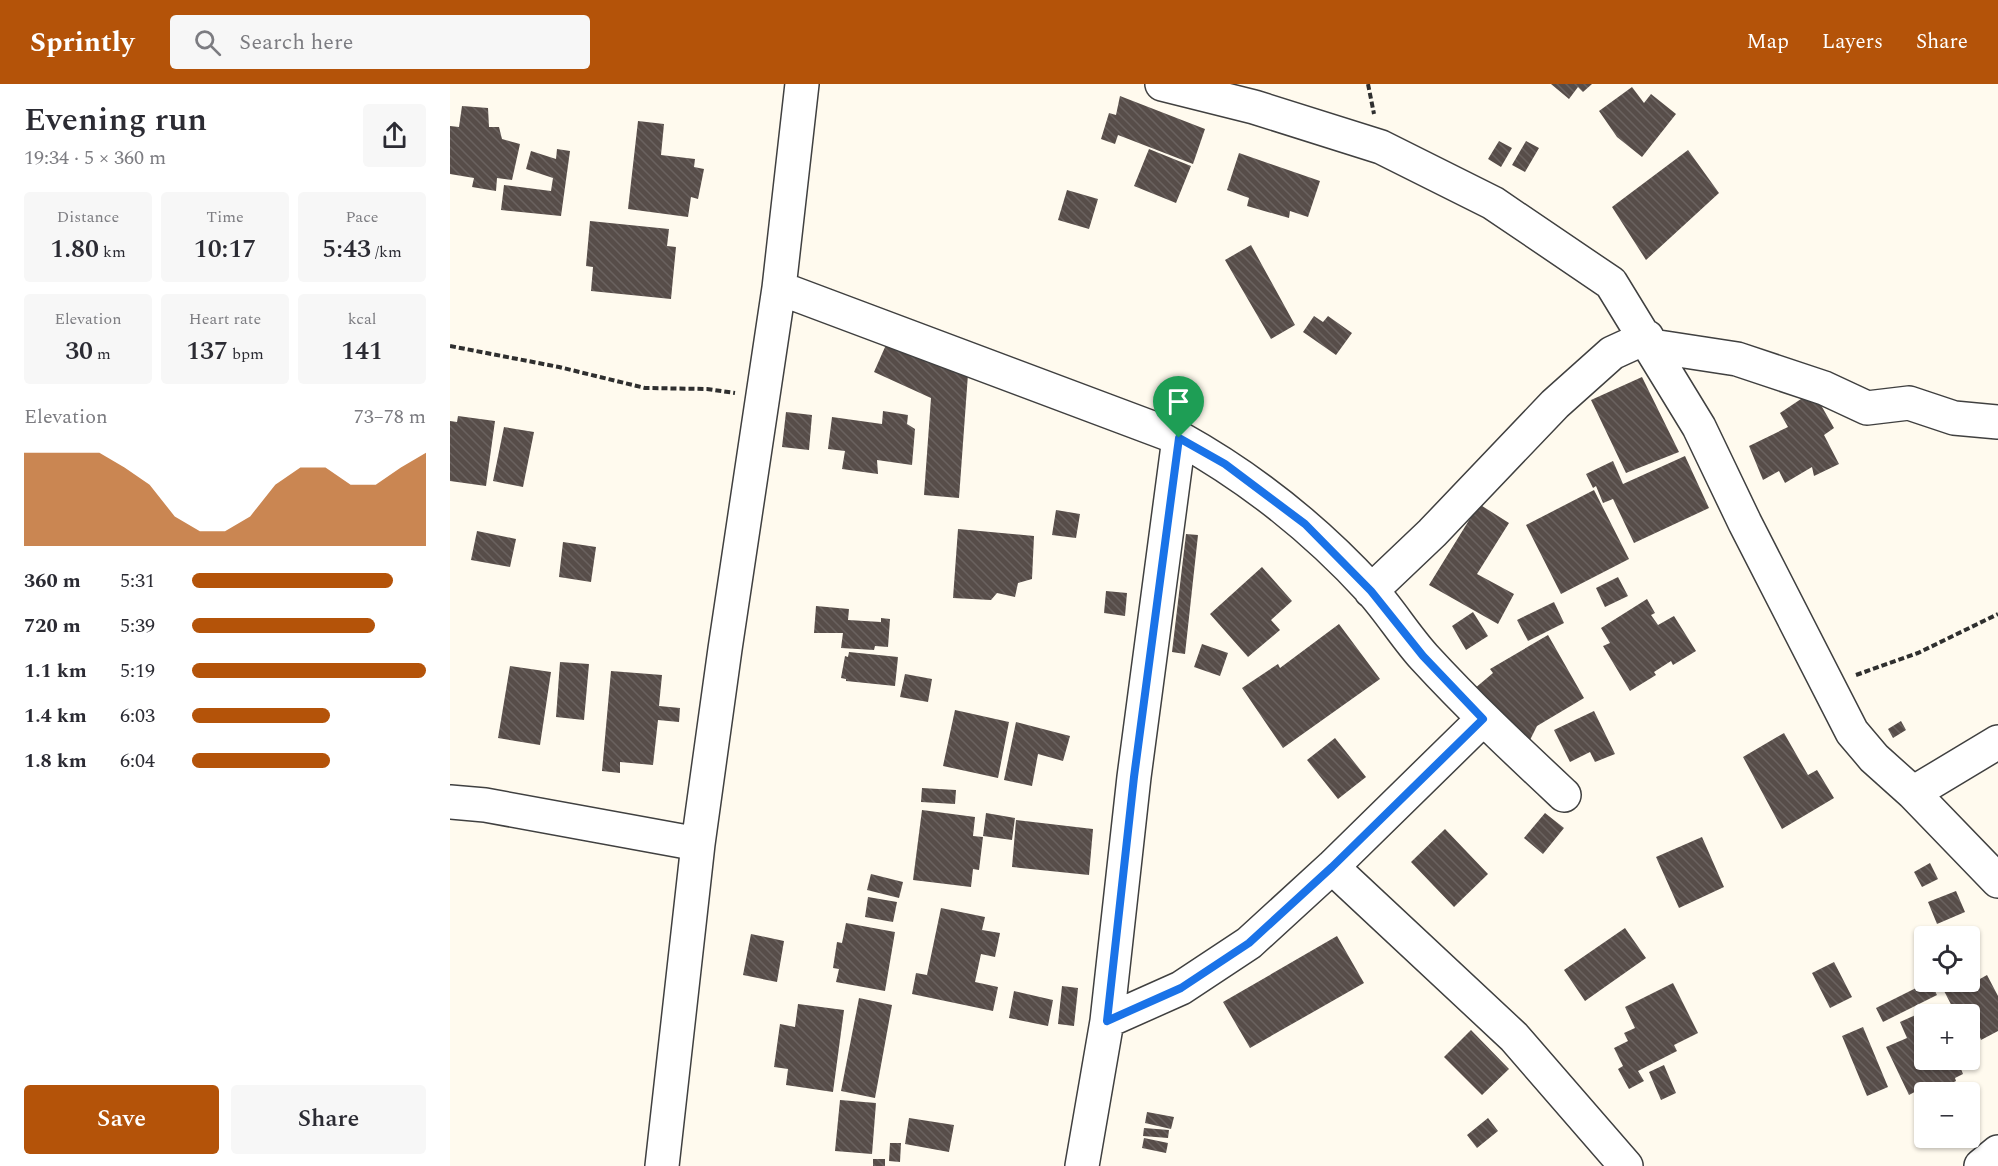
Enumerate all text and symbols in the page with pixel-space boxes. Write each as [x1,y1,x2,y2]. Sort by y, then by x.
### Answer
search box [170,15,590,69]
text: Sprintly [30,21,134,64]
icon: search [191,26,224,59]
text: Search here [239,26,353,59]
text: Map [1747,26,1789,58]
text: Layers [1822,26,1883,58]
text: Share [1916,26,1968,58]
text: Evening run [24,95,207,145]
button: share [363,104,426,167]
text: 19:34 · 5 × 360 m [24,143,166,173]
text: Distance [57,205,119,229]
text: Time [206,205,244,229]
text: Pace [345,205,379,229]
text: 1.80 [50,229,99,269]
text: 10:17 [194,229,256,269]
text: 5:43 [322,229,371,269]
text: km [99,240,126,264]
text: /km [371,240,402,264]
text: Elevation [54,307,122,331]
text: Heart rate [189,307,261,331]
text: kcal [348,307,376,331]
text: 30 [65,331,93,371]
text: 137 [186,331,228,371]
text: 141 [341,331,383,371]
text: m [93,342,111,366]
text: bpm [228,342,264,366]
pin [1153,376,1204,438]
icon: arrive [1162,385,1195,418]
text: Elevation [24,402,108,432]
text: 73–78 m [354,402,426,432]
text: 360 m [24,566,81,596]
text: 5:31 [120,566,155,596]
text: 720 m [24,611,81,641]
text: 5:39 [120,611,155,641]
text: 1.1 km [24,656,87,686]
text: 5:19 [120,656,155,686]
text: 1.4 km [24,701,87,731]
text: 6:03 [120,701,155,731]
text: 1.8 km [24,746,87,776]
text: 6:04 [120,746,155,776]
map controls [1914,926,1980,1148]
button: locate [1914,926,1980,992]
button: + [1914,1004,1980,1070]
button: − [1914,1082,1980,1148]
button: Save [24,1085,219,1154]
button: Share [231,1085,426,1154]

